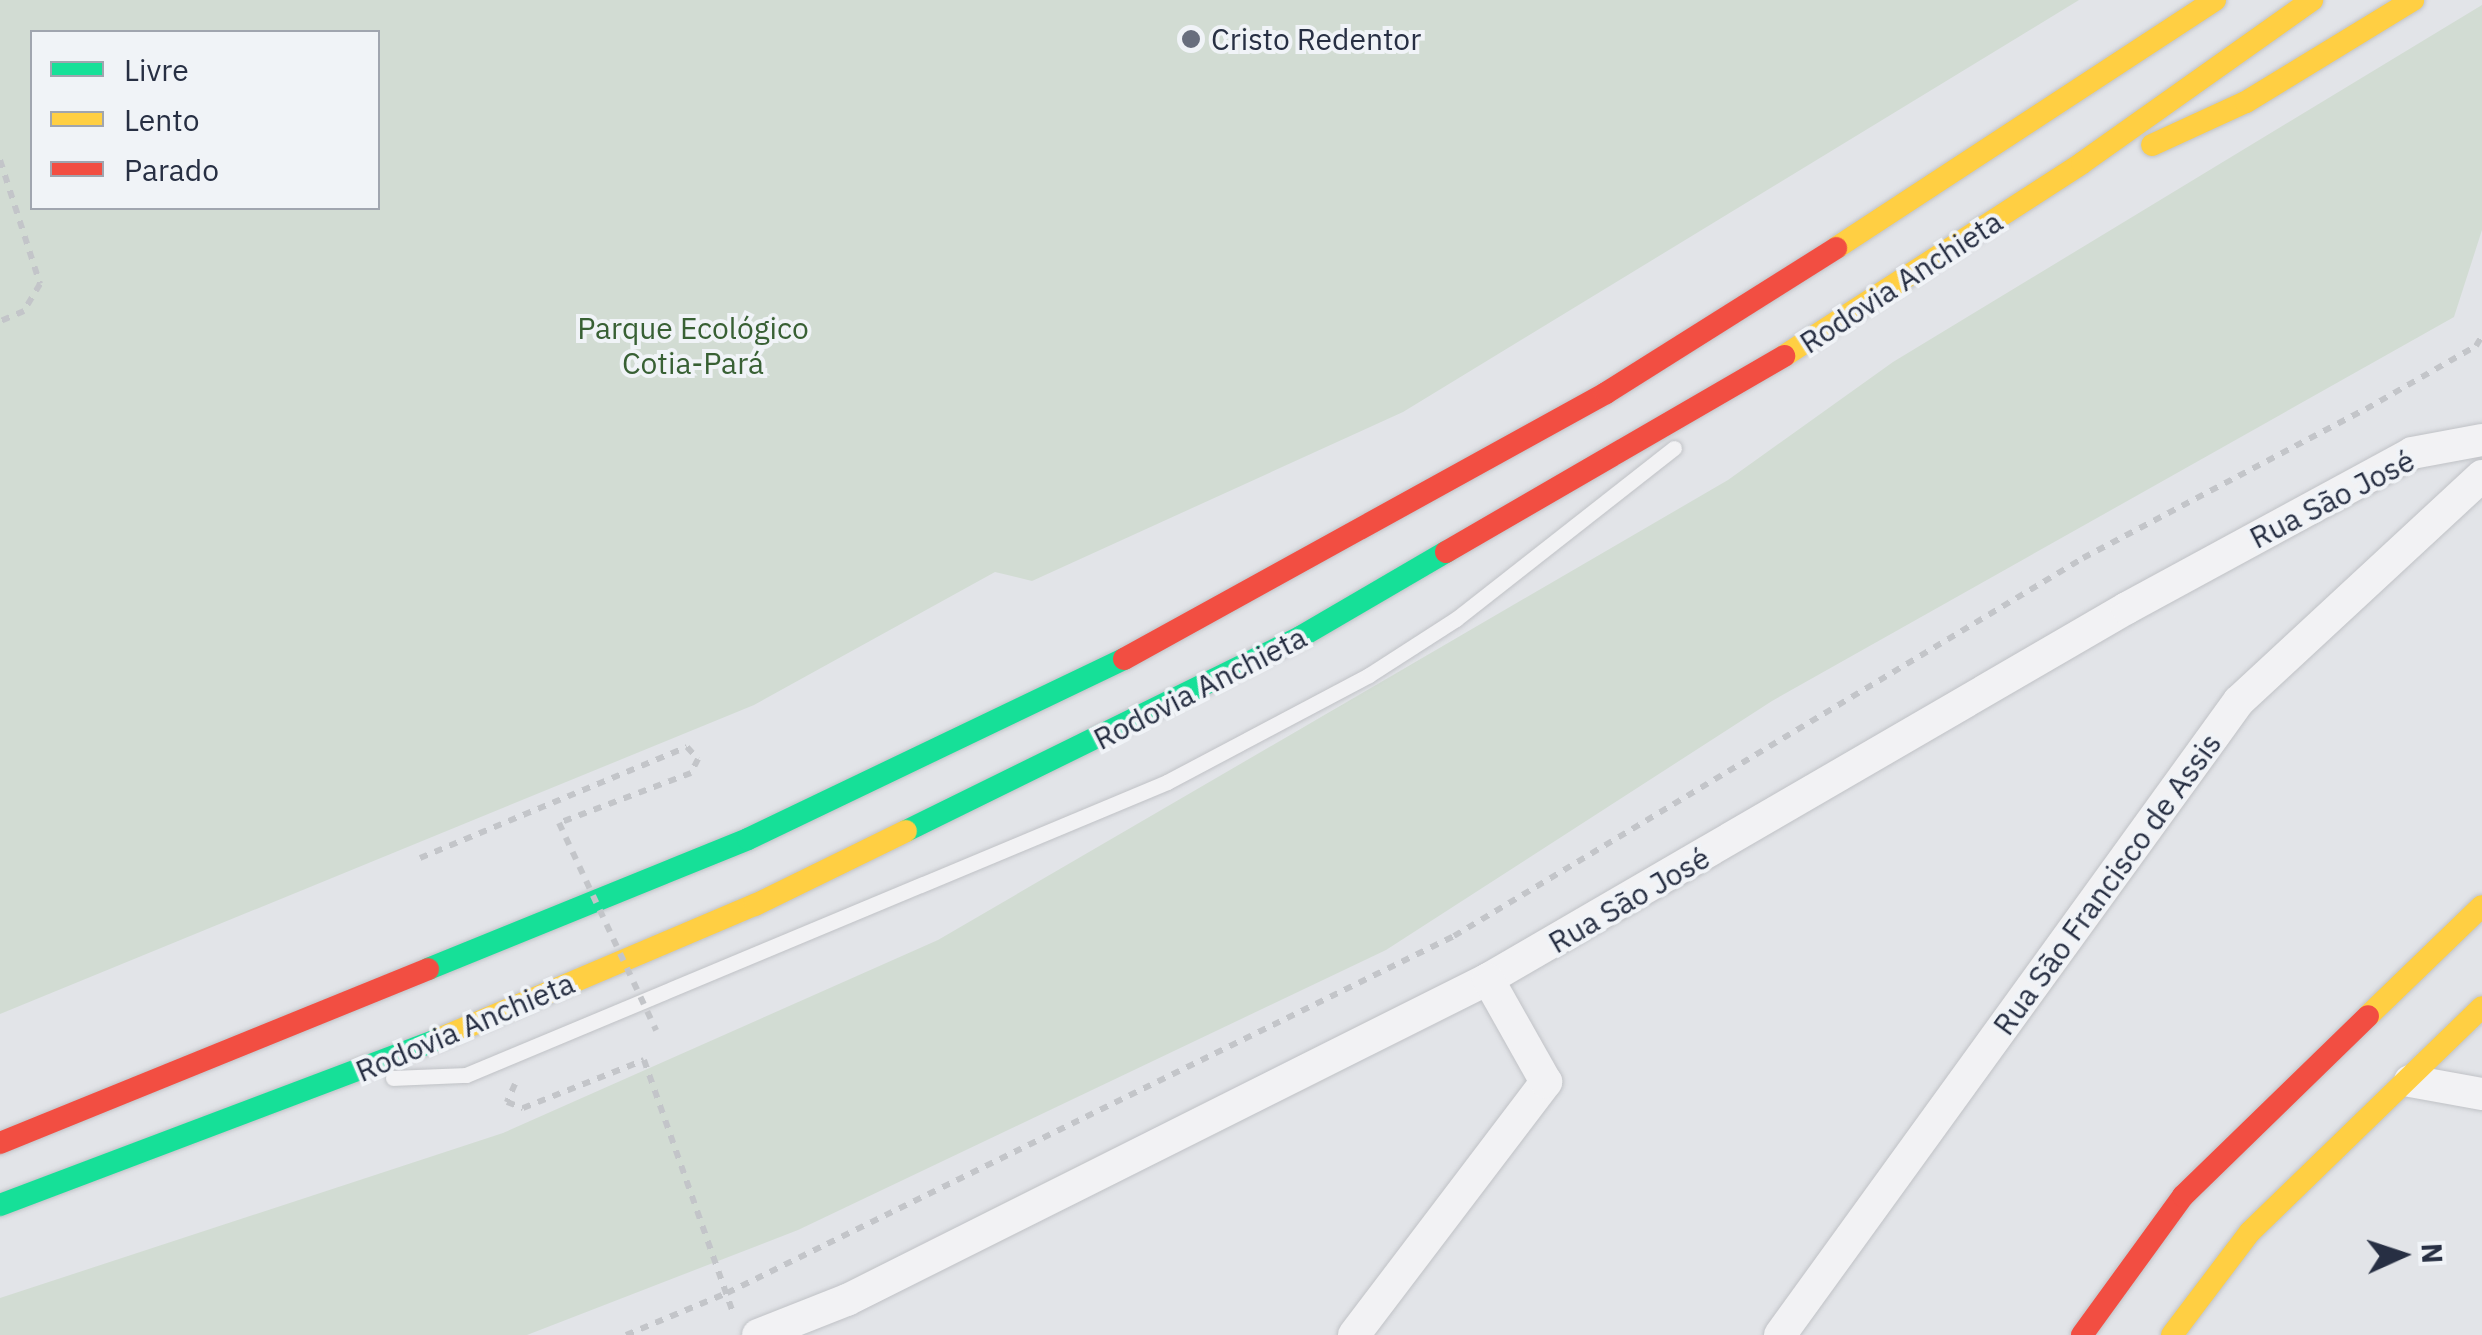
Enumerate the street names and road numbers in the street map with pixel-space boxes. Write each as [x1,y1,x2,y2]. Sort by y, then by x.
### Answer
street label: Rodovia Anchieta [1793,203,2009,361]
street label: Rua São José [2244,442,2420,556]
street label: Rodovia Anchieta [1088,619,1312,757]
street label: Rua São Francisco de Assis [1985,726,2229,1042]
street label: Rua São José [1542,839,1716,961]
street label: Rodovia Anchieta [350,965,580,1089]

